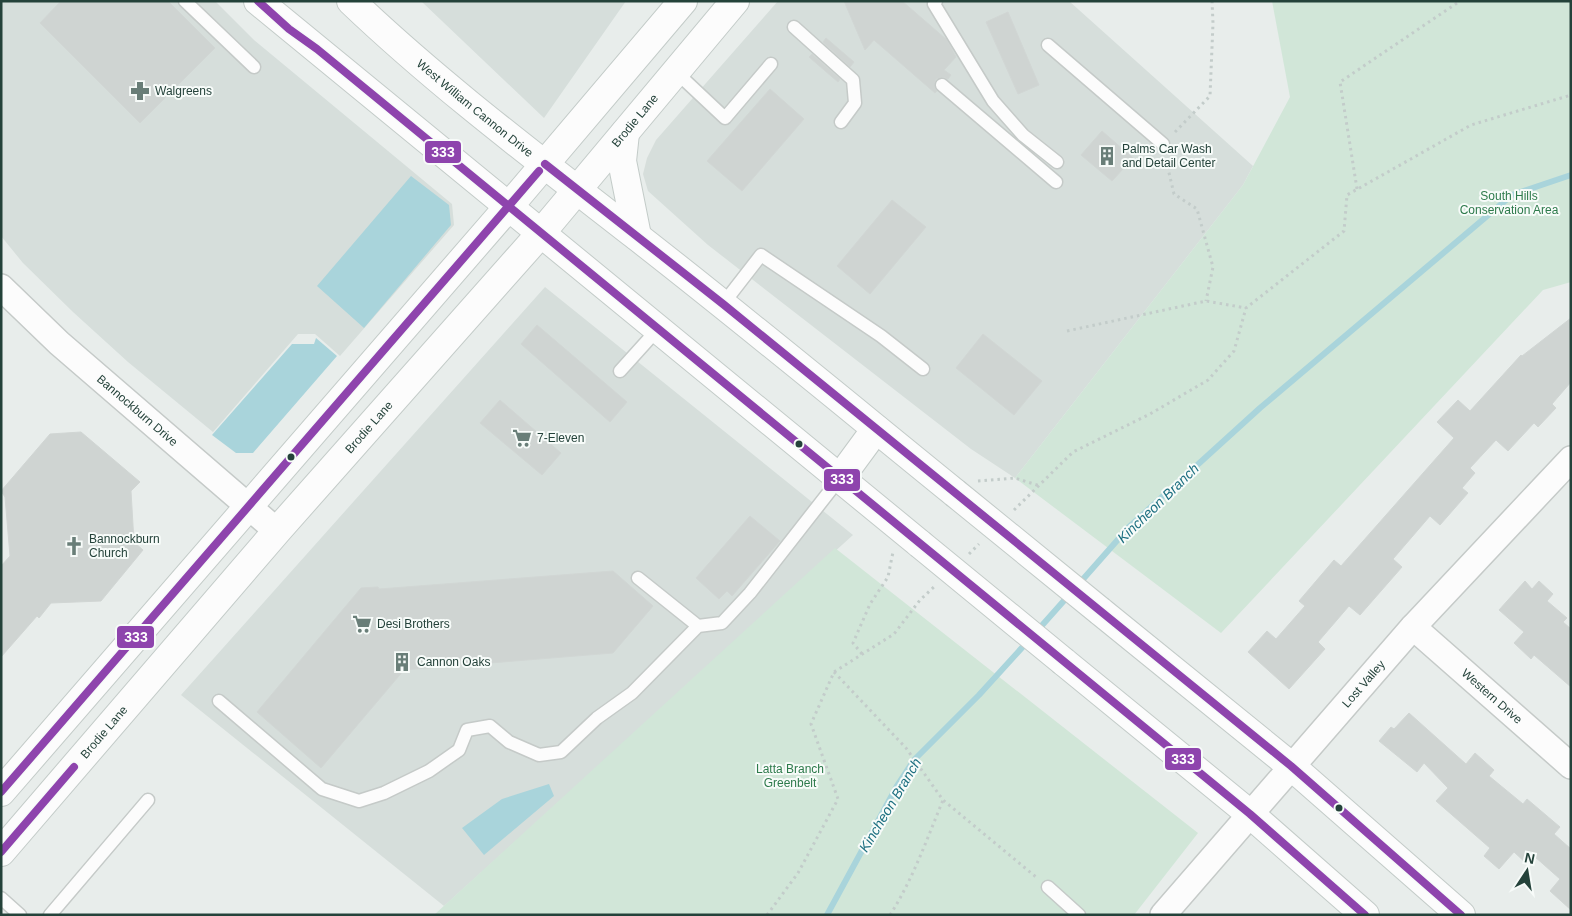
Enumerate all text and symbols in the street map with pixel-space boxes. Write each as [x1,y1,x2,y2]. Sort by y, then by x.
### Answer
street label: West William Cannon Drive [414,57,536,160]
pharmacy icon: Walgreens [129,80,151,102]
place label: Walgreens [155,84,212,98]
street label: Brodie Lane [609,91,661,150]
line badge: 333 [424,140,462,164]
place label: Palms Car Wash and Detail Center [1122,142,1215,170]
text: 333 [431,144,455,160]
building icon: Palms Car Wash and Detail Center [1096,145,1118,167]
park label: South Hills Conservation Area [1460,189,1559,217]
street label: Bannockburn Drive [94,372,181,449]
street label: Brodie Lane [342,398,396,456]
supermarket icon: 7-Eleven [511,427,533,449]
place label: 7-Eleven [537,431,584,445]
unlabelled marker [794,439,804,449]
unlabelled marker [286,452,296,462]
water label: Kincheon Branch [1114,460,1202,546]
line badge: 333 [823,468,861,492]
text: 333 [830,471,854,487]
place label: Bannockburn Church [89,532,160,560]
church icon: Bannockburn Church [63,535,85,557]
supermarket icon: Desi Brothers [351,613,373,635]
place label: Desi Brothers [377,617,450,631]
line badge: 333 [116,625,155,649]
text: 333 [124,629,148,645]
building icon: Cannon Oaks [391,651,413,673]
place label: Cannon Oaks [417,655,490,669]
street label: Lost Valley [1339,657,1388,710]
street label: Western Drive [1459,666,1525,727]
street label: Brodie Lane [78,703,131,761]
line badge: 333 [1164,747,1202,771]
text: 333 [1171,751,1195,767]
water label: Kincheon Branch [856,755,924,855]
park label: Latta Branch Greenbelt [756,762,824,790]
unlabelled marker [1334,803,1344,813]
north arrow [1502,846,1552,896]
text: N [1523,849,1536,867]

